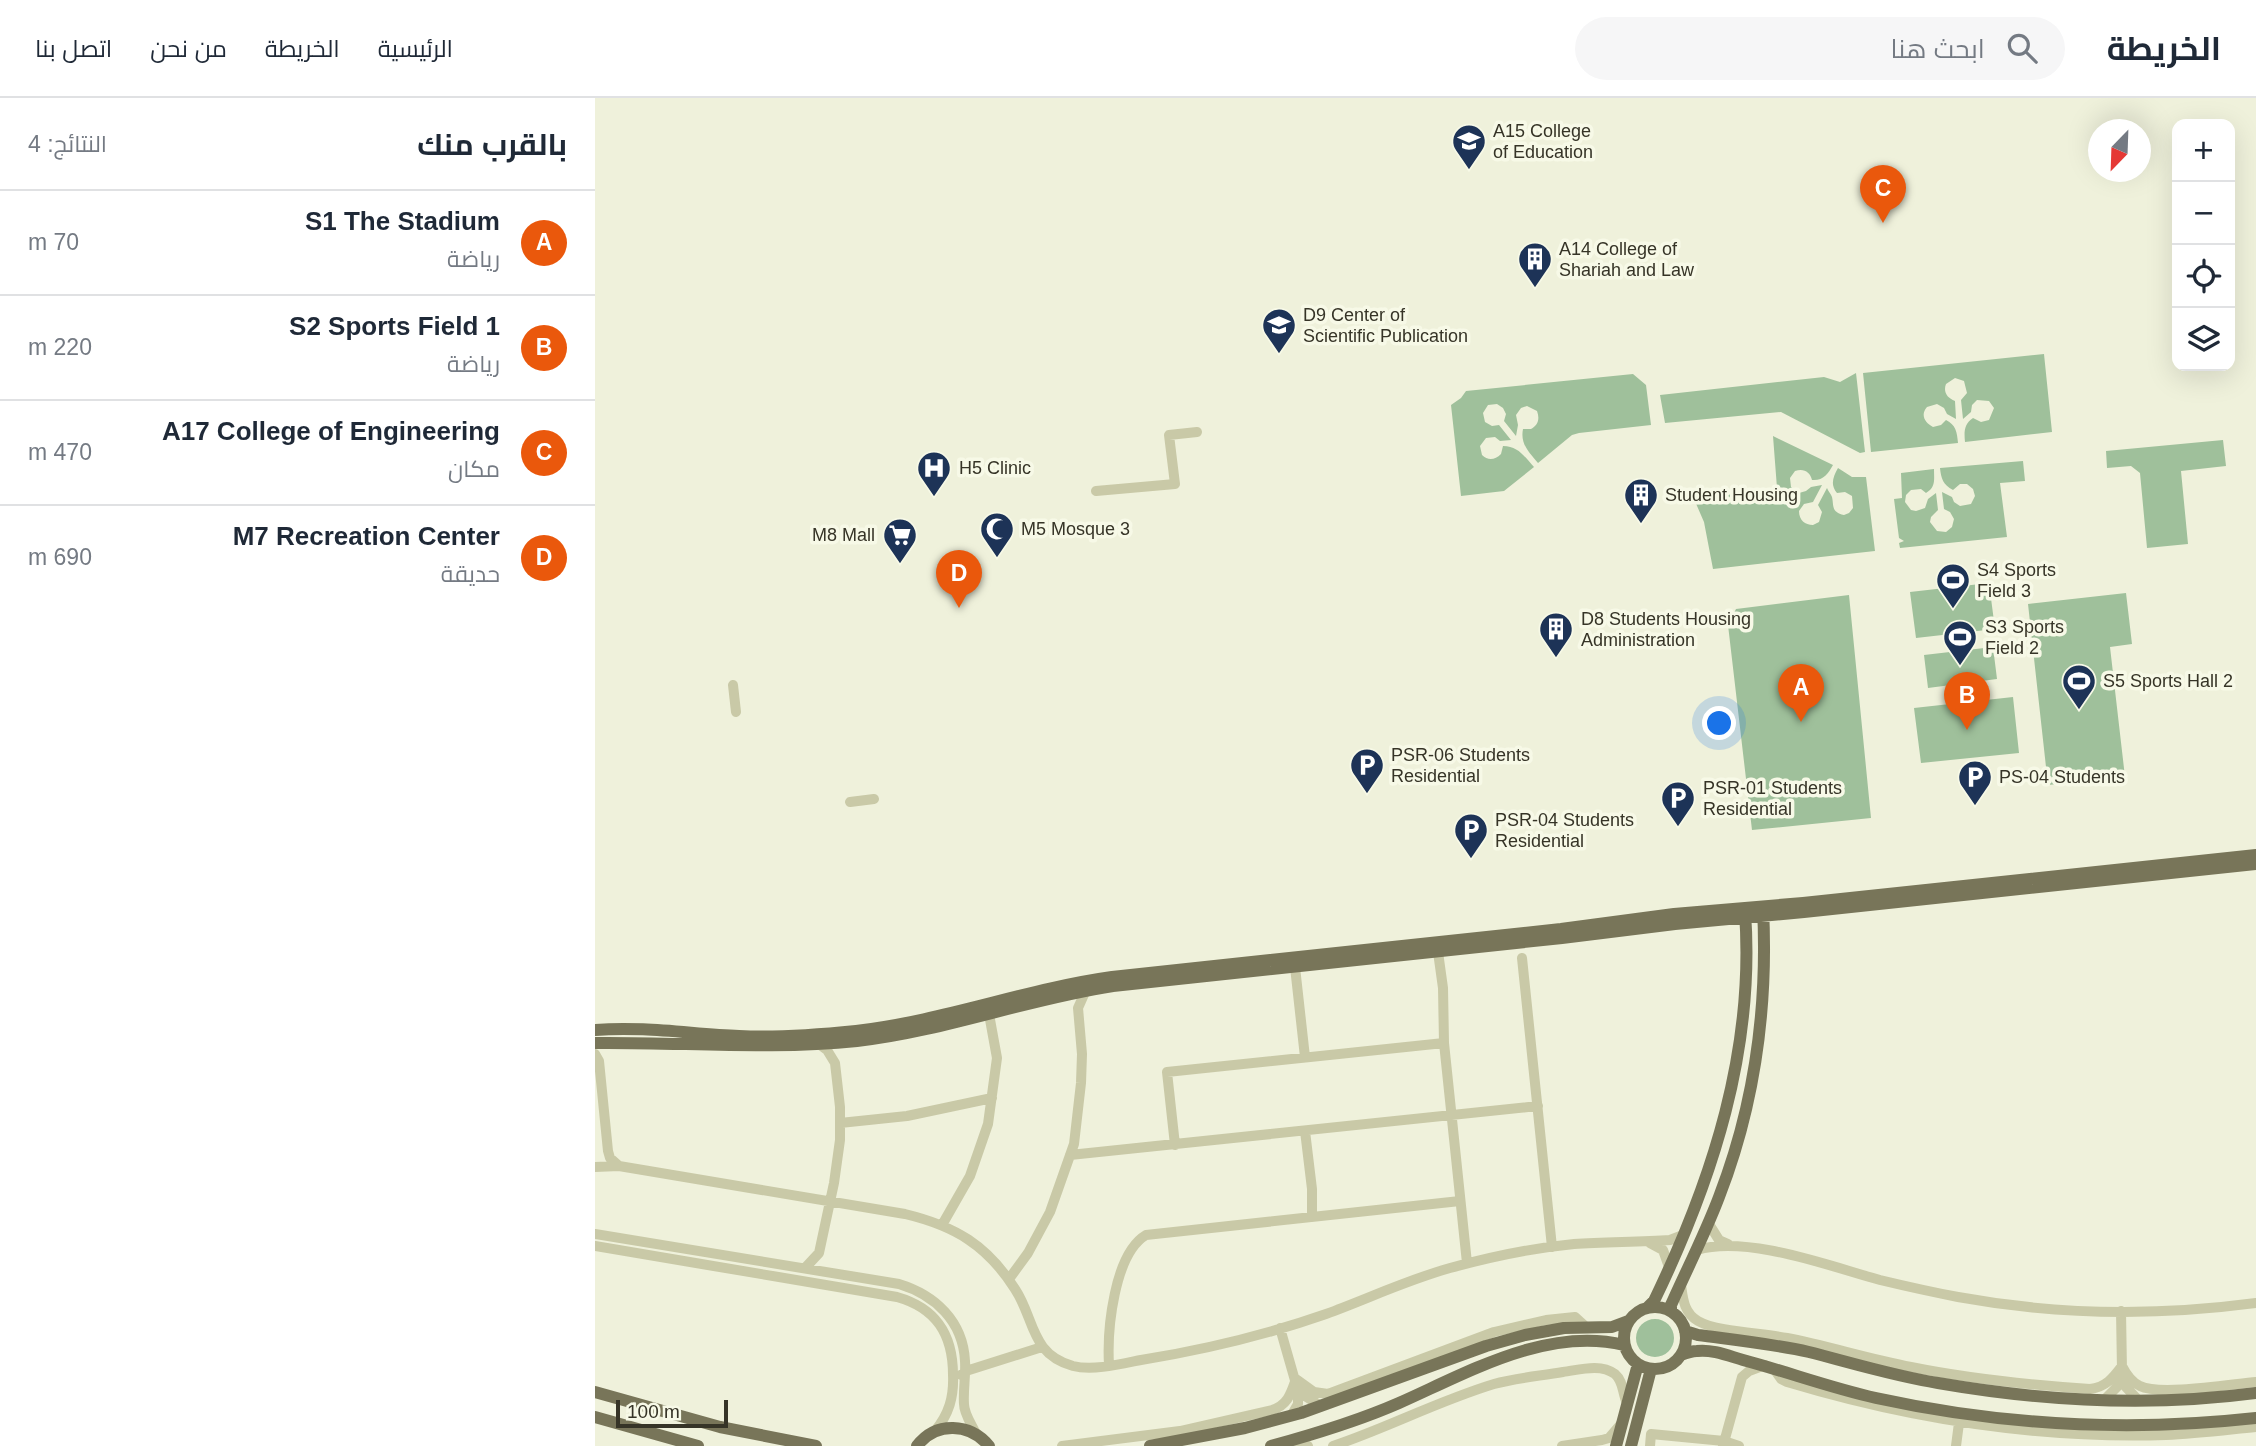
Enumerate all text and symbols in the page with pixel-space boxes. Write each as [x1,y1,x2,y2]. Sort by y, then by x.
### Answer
search box [1575,17,2065,80]
icon: search [2003,29,2041,67]
text: الخريطة [2107,30,2221,67]
text: ابحث هنا [1891,34,1985,64]
text: اتصل بنا [35,35,112,62]
text: من نحن [150,35,227,62]
text: الخريطة [265,35,340,62]
text: الرئيسية [378,35,453,62]
north arrow [2088,119,2151,182]
map controls [2172,119,2235,371]
button: + [2172,119,2235,182]
place label: A15 College of Education [1493,121,1593,162]
school or university icon: A15 College of Education [1450,122,1488,171]
text: بالقرب منك [417,128,567,161]
text: النتائج: 4 [28,131,107,157]
pin: C [1860,165,1906,223]
button: − [2172,182,2235,245]
text: S1 The Stadium [305,206,500,236]
text: 70 m [28,229,79,255]
text: A [536,229,552,255]
place label: A14 College of Shariah and Law [1559,239,1695,280]
building icon: A14 College of Shariah and Law [1516,240,1554,289]
button: locate [2172,245,2235,308]
text: رياضة [447,246,500,272]
place label: D9 Center of Scientific Publication [1303,305,1468,346]
school or university icon: D9 Center of Scientific Publication [1260,306,1298,355]
button: layers [2172,308,2235,371]
text: S2 Sports Field 1 [289,311,500,341]
text: 220 m [28,334,92,360]
text: B [536,334,552,360]
text: رياضة [447,351,500,377]
text: A17 College of Engineering [162,416,500,446]
text: 470 m [28,439,92,465]
text: C [536,439,552,465]
hospital icon: H5 Clinic [915,449,953,498]
text: مكان [448,456,500,482]
place label: H5 Clinic [959,458,1031,478]
building icon: Student Housing [1622,476,1660,525]
place label: Student Housing [1665,485,1798,505]
mosque icon: M5 Mosque 3 [978,510,1016,559]
supermarket icon: M8 Mall [881,516,919,565]
place label: M5 Mosque 3 [1021,519,1130,539]
text: M7 Recreation Center [233,521,500,551]
place label: M8 Mall [812,525,875,545]
text: 690 m [28,544,92,570]
text: D [536,544,552,570]
pin: D [936,550,982,608]
place label: S4 Sports Field 3 [1977,560,2056,601]
text: حديقة [441,561,500,587]
sports icon: S4 Sports Field 3 [1934,561,1972,610]
place label: D8 Students Housing Administration [1581,609,1751,650]
building icon: D8 Students Housing Administration [1537,610,1575,659]
place label: S3 Sports Field 2 [1985,617,2064,658]
sports icon: S3 Sports Field 2 [1941,618,1979,667]
sports icon: S5 Sports Hall 2 [2060,662,2098,711]
pin: A [1778,664,1824,722]
place label: S5 Sports Hall 2 [2103,671,2233,691]
pin: B [1944,672,1990,730]
your location [1702,706,1736,740]
place label: PSR-06 Students Residential [1391,745,1530,786]
parking icon: PSR-06 Students Residential [1348,746,1386,795]
parking icon: PS-04 Students [1956,758,1994,807]
place label: PS-04 Students [1999,767,2125,787]
place label: PSR-01 Students Residential [1703,778,1842,819]
parking icon: PSR-01 Students Residential [1659,779,1697,828]
place label: PSR-04 Students Residential [1495,810,1634,851]
parking icon: PSR-04 Students Residential [1452,811,1490,860]
scale bar [616,1397,728,1429]
text: 100 m [627,1401,680,1422]

